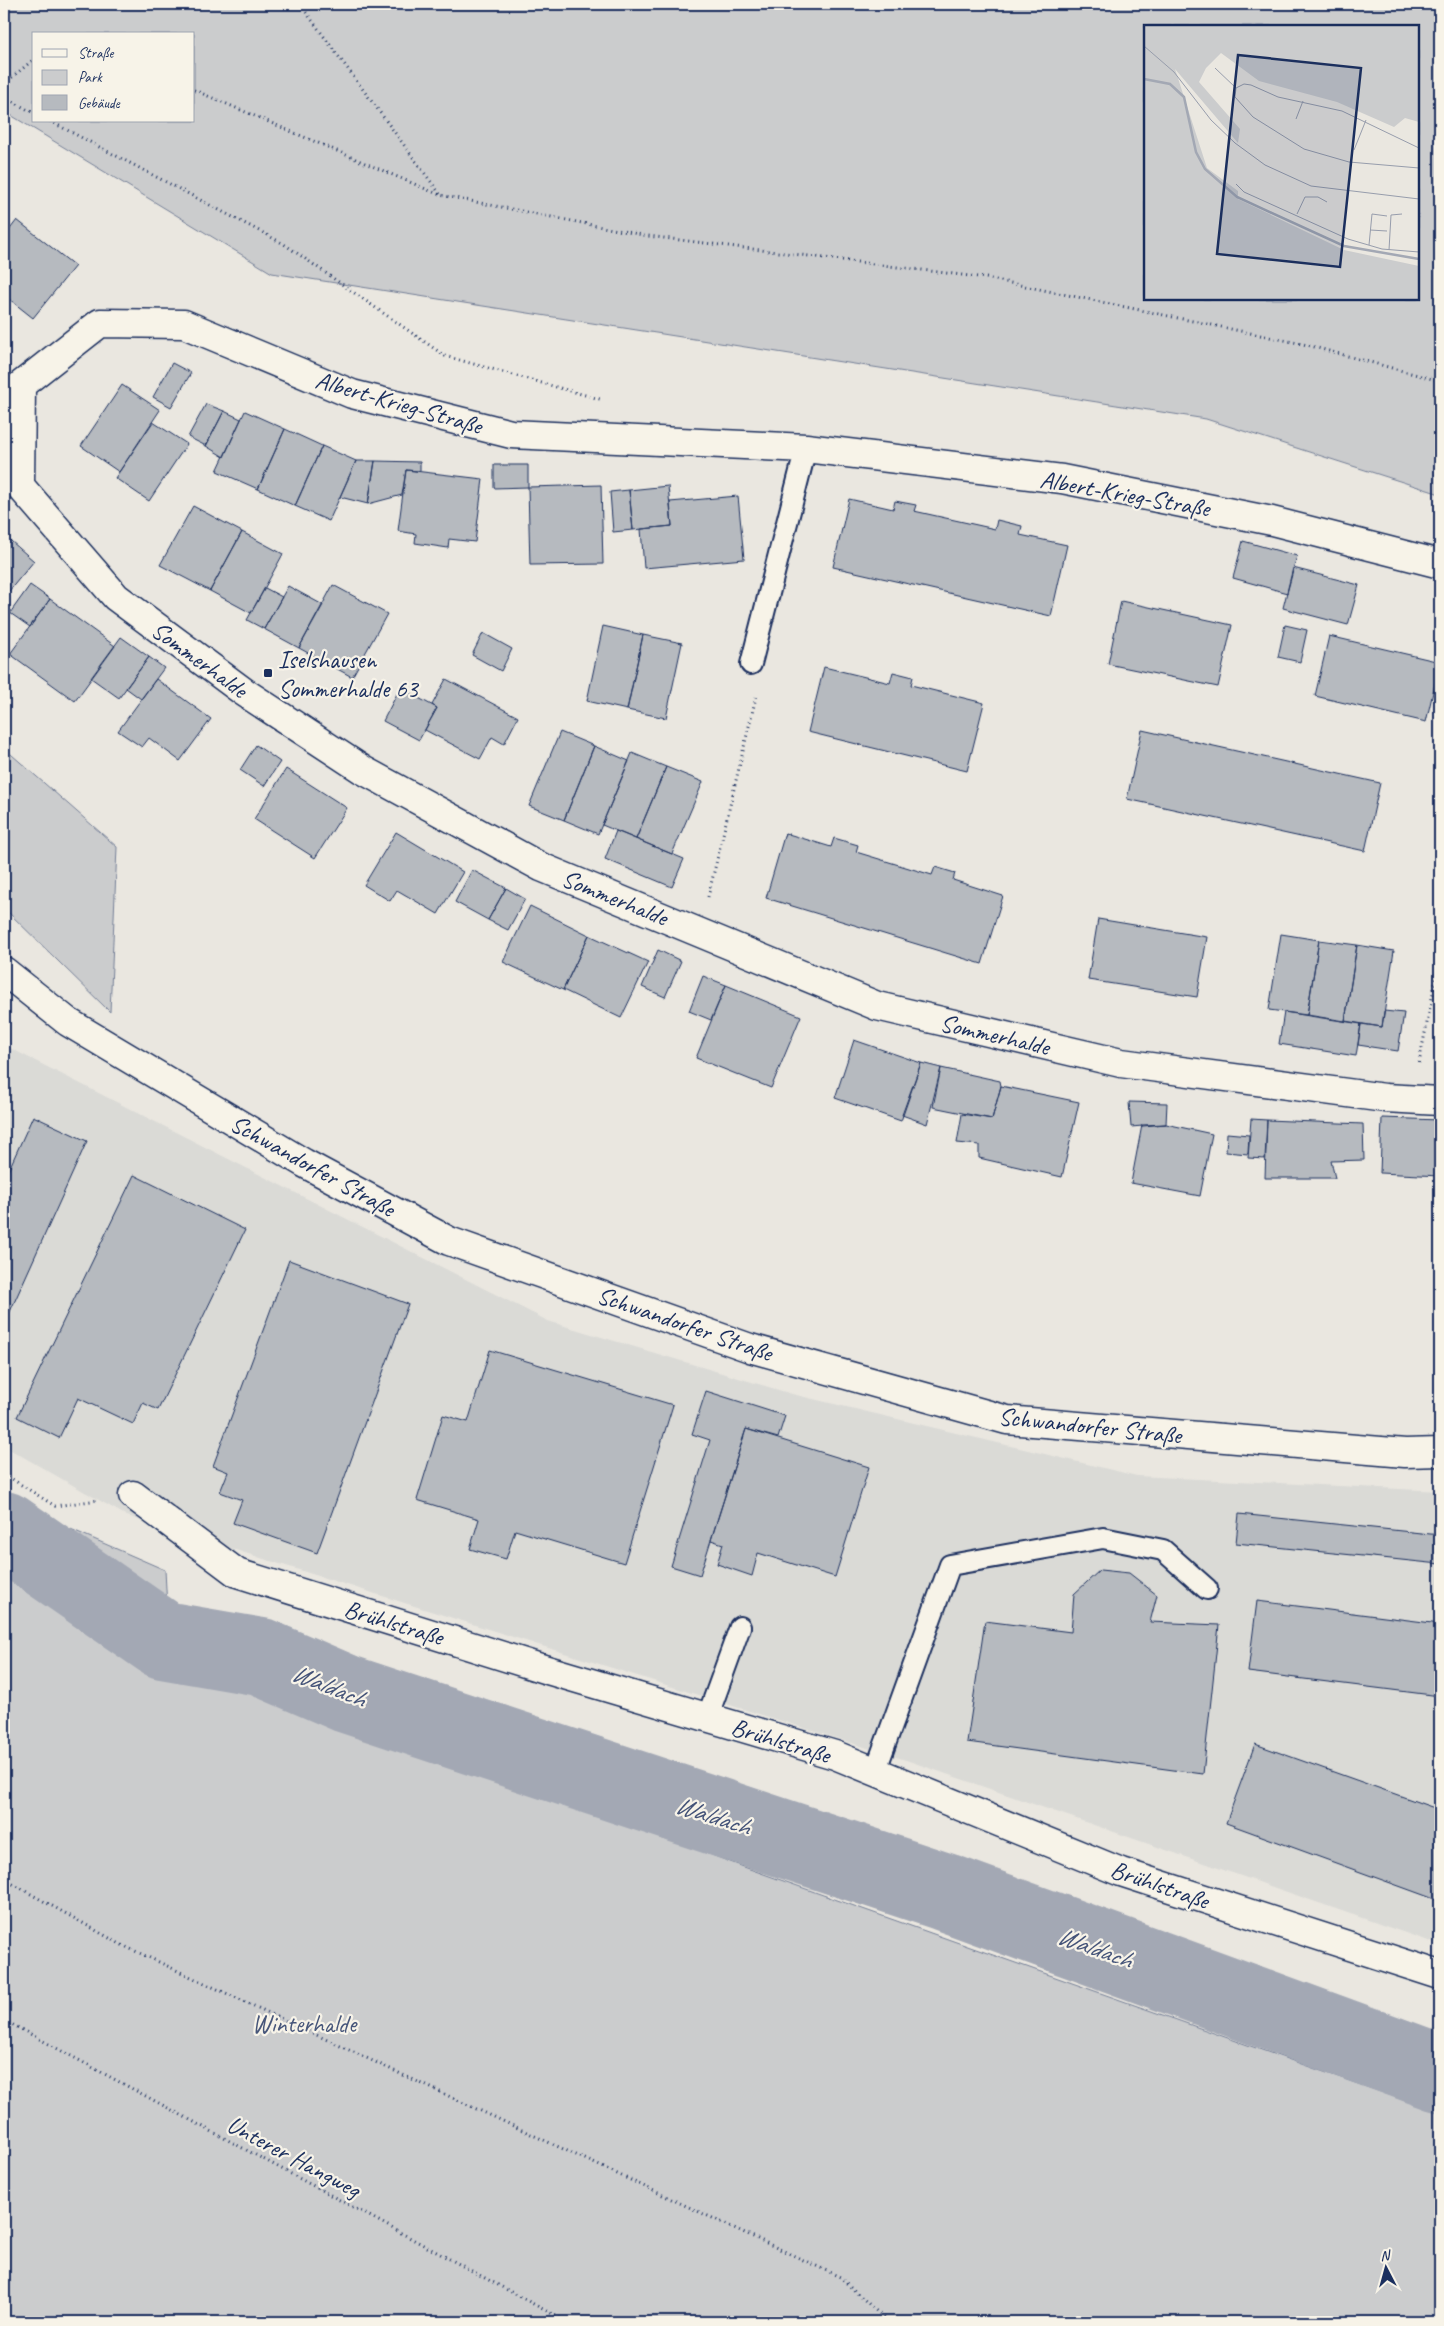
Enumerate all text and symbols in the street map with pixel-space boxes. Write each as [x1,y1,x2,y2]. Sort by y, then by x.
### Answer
inset map [1144,25,1419,300]
legend [32,32,195,122]
text: Straße [78,44,114,63]
text: Park [78,68,103,87]
text: Gebäude [78,94,121,113]
street label: Albert-Krieg-Straße [312,364,487,442]
street label: Albert-Krieg-Straße [1038,463,1214,525]
street label: Sommerhalde [145,614,255,707]
place label: Iselshausen Sommerhalde 63 [278,644,419,705]
marker: Iselshausen Sommerhalde 63 [262,667,274,679]
street label: Sommerhalde [557,862,674,934]
street label: Sommerhalde [937,1007,1054,1063]
street label: Schwandorfer Straße [225,1107,402,1225]
street label: Schwandorfer Straße [593,1279,778,1370]
street label: Schwandorfer Straße [997,1400,1185,1452]
street label: Brühlstraße [340,1593,449,1654]
water label: Waldach [287,1656,372,1716]
street label: Brühlstraße [727,1711,836,1772]
water label: Waldach [671,1788,756,1844]
street label: Brühlstraße [1106,1853,1215,1917]
water label: Waldach [1053,1919,1138,1977]
park label: Winterhalde [252,2008,358,2040]
street label: Unterer Hangweg [221,2108,367,2206]
north arrow [1362,2244,1412,2294]
text: N [1379,2246,1392,2264]

